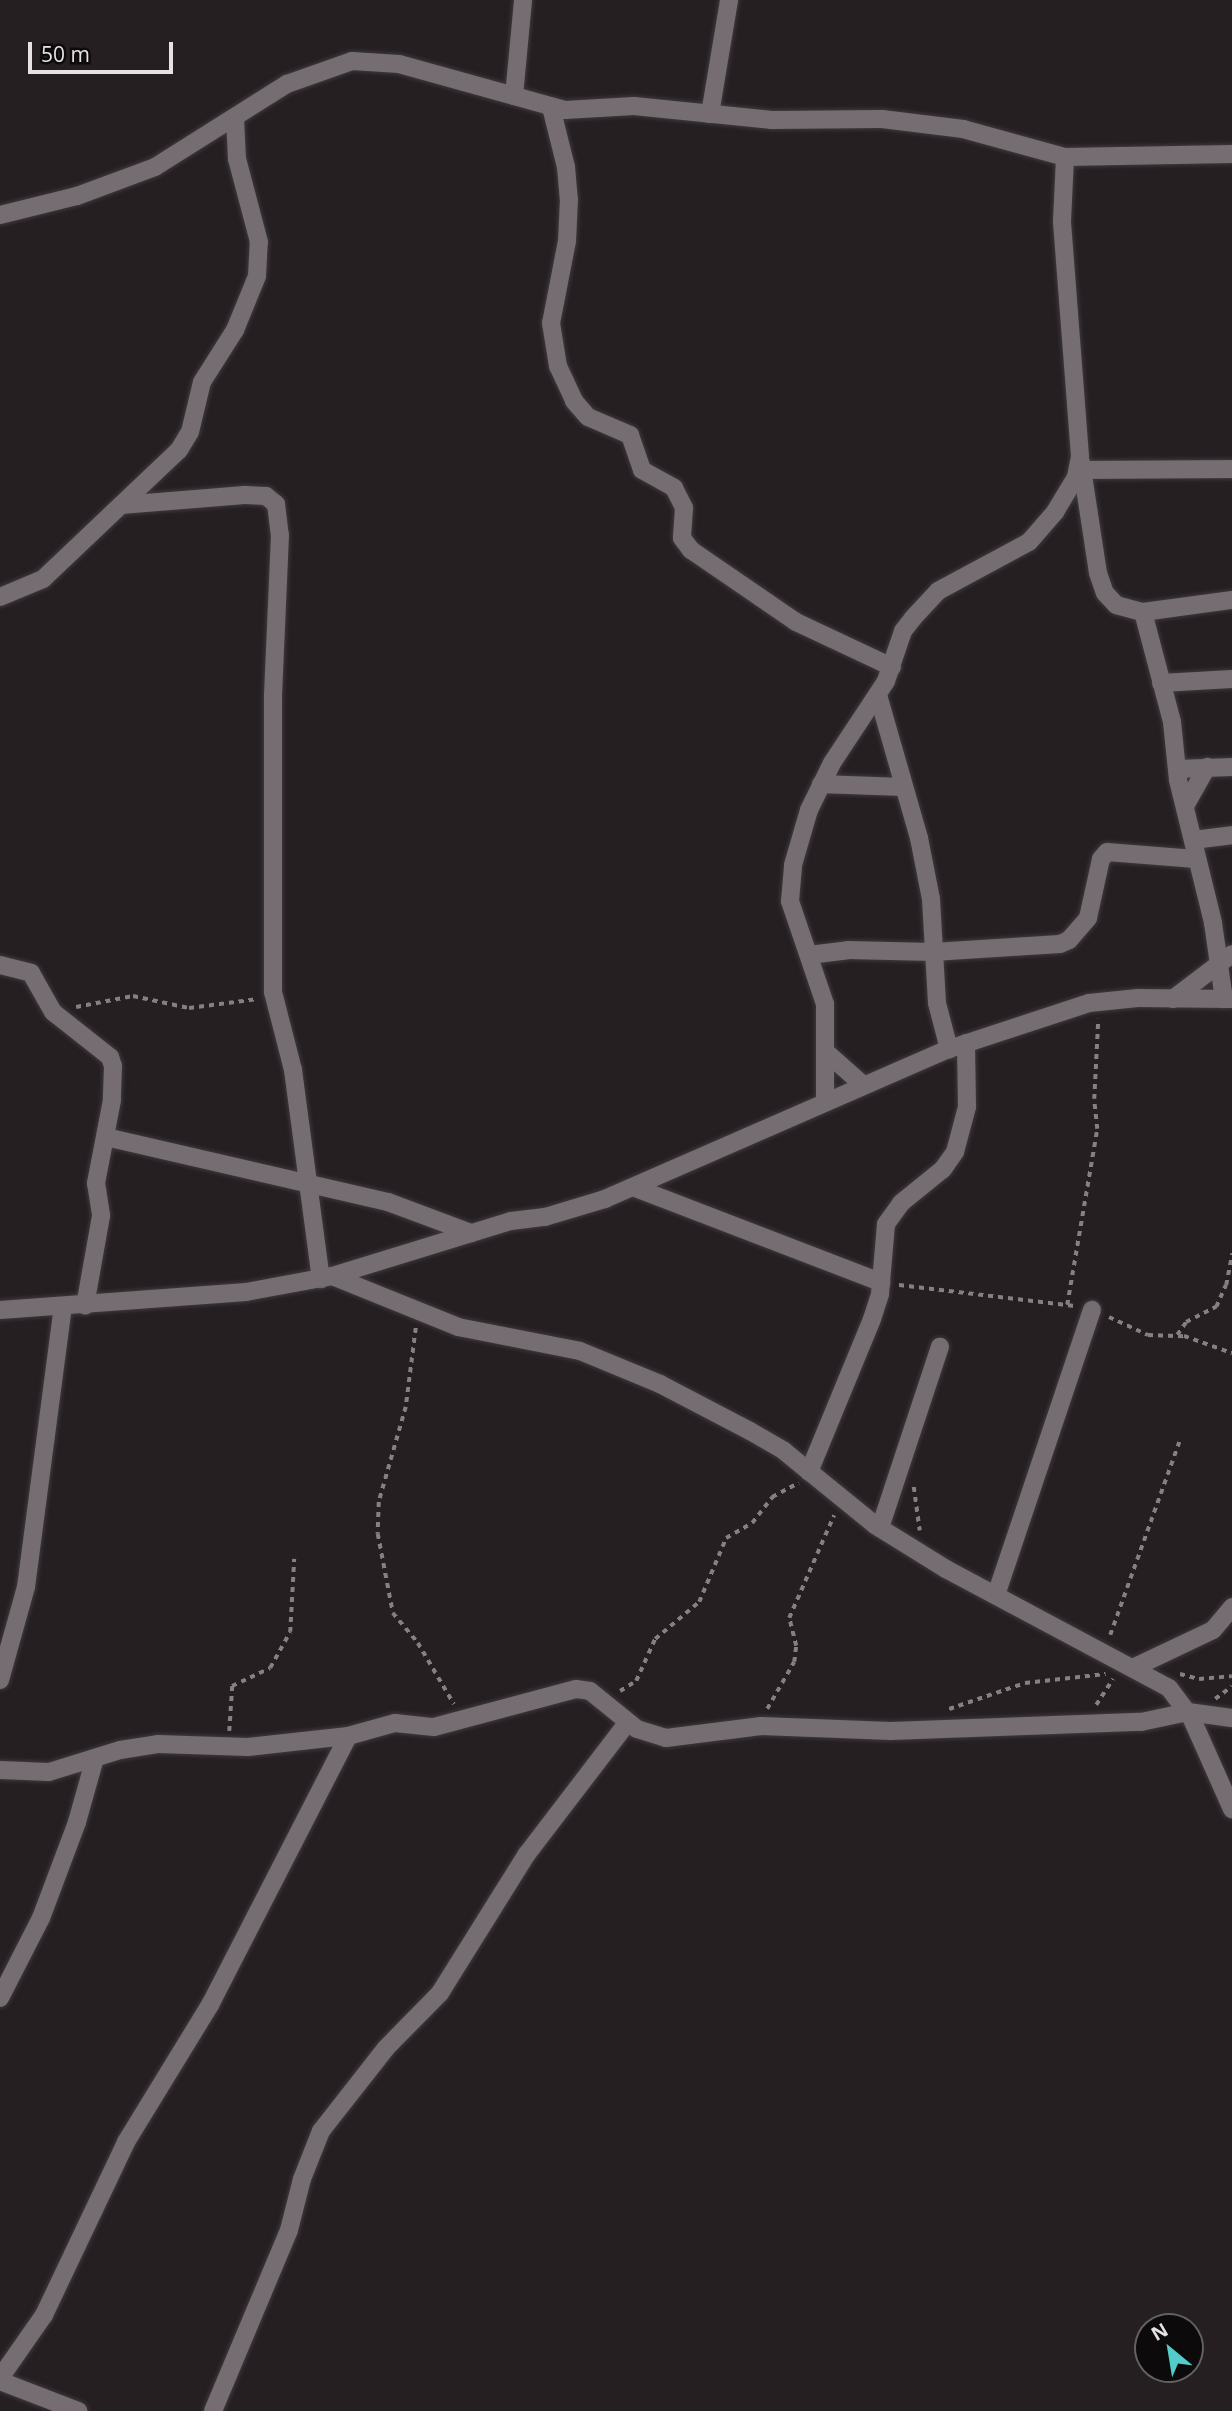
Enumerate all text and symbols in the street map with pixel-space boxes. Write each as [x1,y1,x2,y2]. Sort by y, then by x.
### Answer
scale bar [32,28,177,72]
text: 50 m [41,40,90,68]
north arrow [1134,2313,1204,2383]
text: N [1146,2316,1173,2347]

